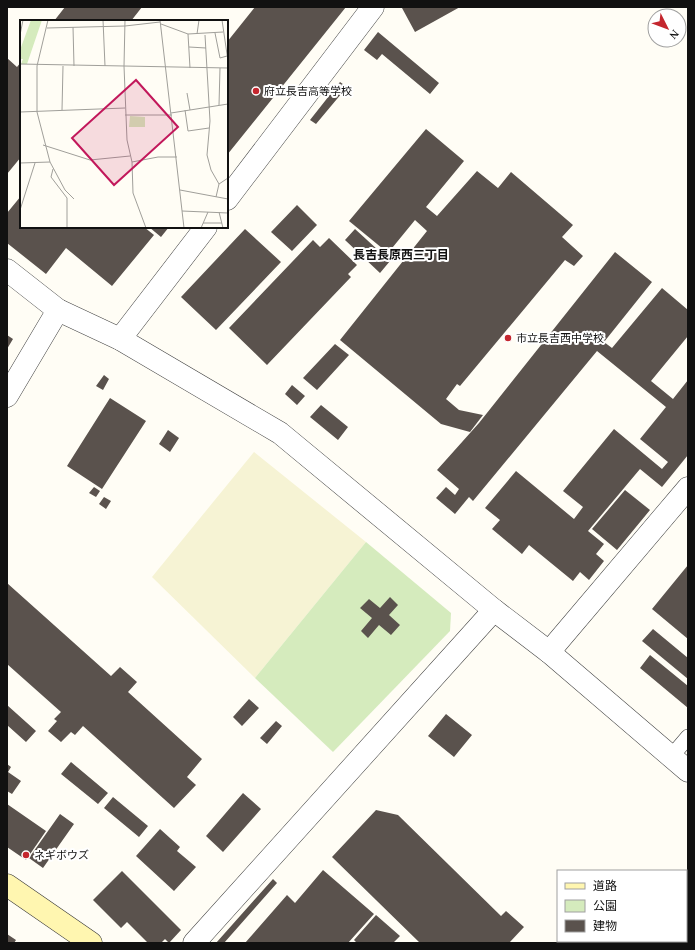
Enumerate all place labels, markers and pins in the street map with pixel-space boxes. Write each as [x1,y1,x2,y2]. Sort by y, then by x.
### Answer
place label: 府立長吉高等学校 [264,85,352,97]
marker: 府立長吉高等学校 [251,86,261,96]
place label: 市立長吉西中学校 [516,332,604,344]
marker: 市立長吉西中学校 [503,333,513,343]
place label: ネギボウズ [34,849,89,861]
marker: ネギボウズ [21,850,31,860]

